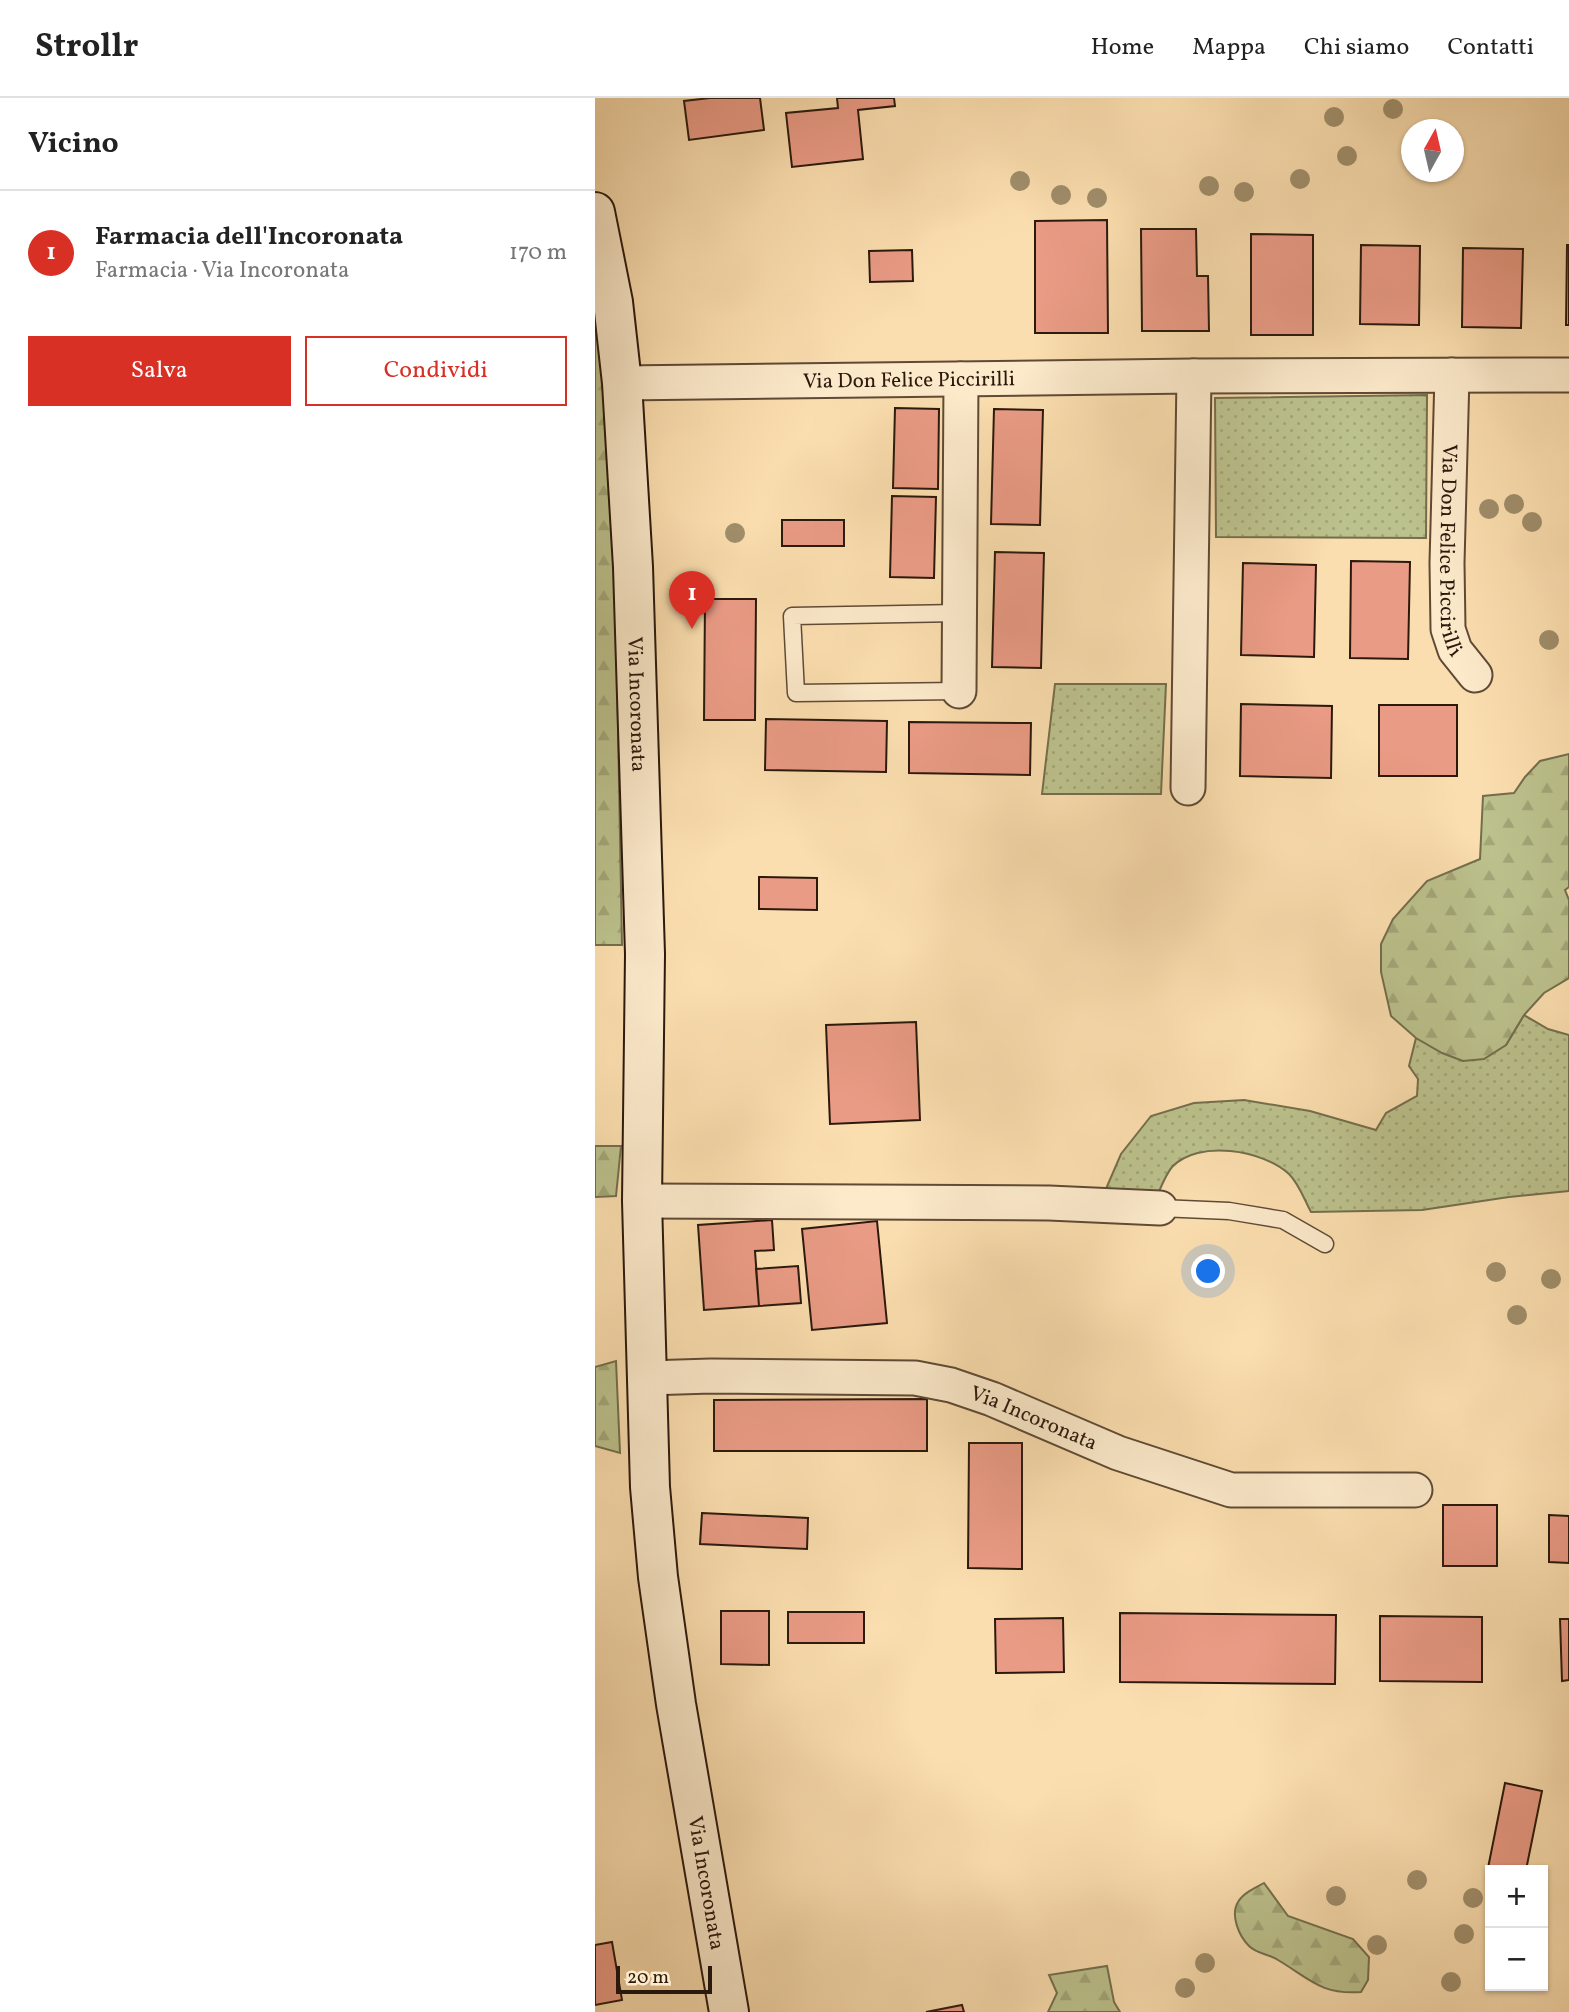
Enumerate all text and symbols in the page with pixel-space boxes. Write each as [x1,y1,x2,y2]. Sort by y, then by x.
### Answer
text: Strollr [35,25,138,71]
text: Home [1091,31,1154,65]
text: Mappa [1192,31,1266,65]
text: Chi siamo [1304,31,1409,65]
text: Contatti [1447,31,1534,65]
north arrow [1401,119,1464,182]
text: Vicino [28,123,119,165]
text: Farmacia dell'Incoronata [95,219,403,255]
text: 1 [46,237,56,269]
text: 170 m [509,237,567,269]
text: Farmacia · Via Incoronata [95,255,350,287]
button: Salva [28,336,291,406]
button: Condividi [305,336,567,406]
street label: Via Don Felice Piccirilli [803,365,1015,397]
street label: Via Don Felice Piccirilli [1431,443,1468,664]
pin: 1 [669,571,715,629]
street label: Via Incoronata [619,636,652,773]
your location [1191,1254,1225,1288]
street label: Via Incoronata [966,1380,1102,1458]
street label: Via Incoronata [680,1814,731,1952]
map controls [1485,1865,1548,1991]
button: + [1485,1865,1548,1928]
button: − [1485,1928,1548,1991]
scale bar [616,1963,712,1995]
text: 20 m [627,1965,669,1991]

